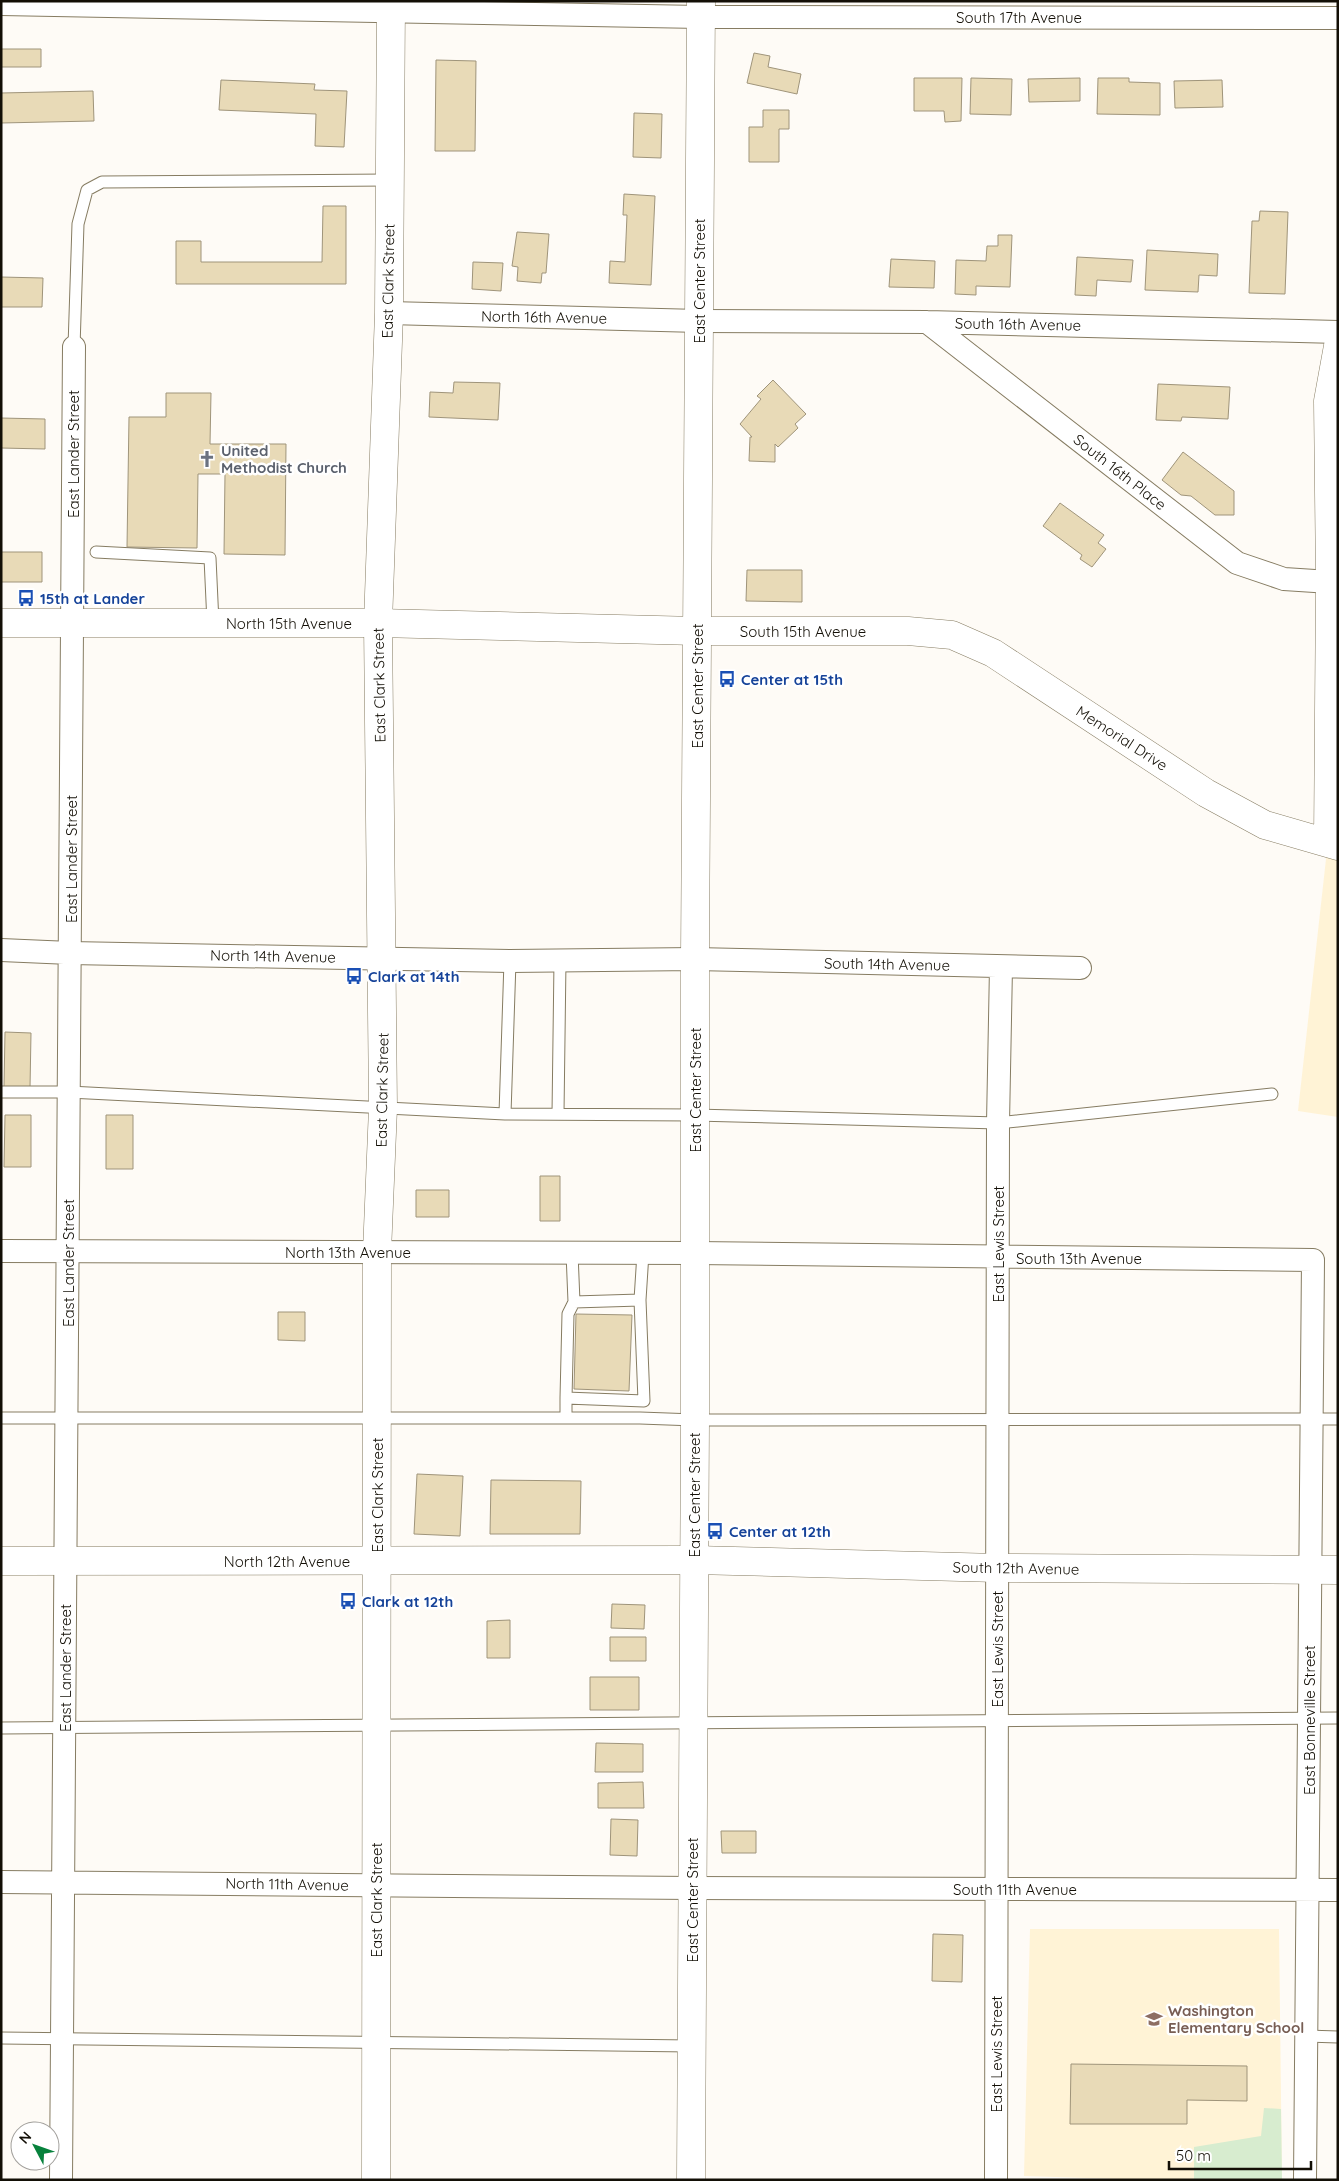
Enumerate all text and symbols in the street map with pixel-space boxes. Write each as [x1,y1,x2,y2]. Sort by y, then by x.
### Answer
street label: South 17th Avenue [956,8,1082,27]
street label: East Center Street [690,218,709,344]
street label: East Clark Street [377,223,399,339]
street label: North 16th Avenue [481,306,607,328]
street label: South 16th Avenue [955,313,1081,335]
street label: East Lander Street [64,390,83,518]
street label: South 16th Place [1070,430,1170,514]
place label: United Methodist Church [221,441,347,477]
church icon: United Methodist Church [197,449,217,469]
bus stop icon: 15th at Lander [16,588,36,608]
place label: 15th at Lander [40,589,145,608]
street label: North 15th Avenue [226,614,352,633]
street label: South 15th Avenue [740,622,866,641]
street label: East Center Street [688,623,707,749]
street label: East Clark Street [368,627,390,743]
bus stop icon: Center at 15th [717,669,737,689]
place label: Center at 15th [741,670,843,689]
street label: Memorial Drive [1073,701,1171,775]
street label: East Lander Street [62,795,81,923]
street label: North 14th Avenue [210,945,336,967]
street label: South 14th Avenue [824,953,950,975]
bus stop icon: Clark at 14th [344,966,364,986]
place label: Clark at 14th [368,967,459,986]
street label: East Center Street [686,1027,705,1153]
street label: East Clark Street [371,1032,393,1148]
street label: East Lewis Street [989,1186,1008,1302]
street label: East Lander Street [59,1199,78,1327]
street label: North 13th Avenue [285,1243,411,1262]
street label: South 13th Avenue [1016,1249,1142,1268]
street label: East Center Street [685,1432,704,1558]
street label: East Clark Street [368,1437,387,1553]
bus stop icon: Center at 12th [705,1521,725,1541]
place label: Center at 12th [729,1522,831,1541]
street label: North 12th Avenue [224,1552,350,1571]
street label: South 12th Avenue [953,1557,1079,1579]
bus stop icon: Clark at 12th [338,1591,358,1611]
street label: East Lewis Street [988,1591,1007,1707]
place label: Clark at 12th [362,1592,453,1611]
street label: East Lander Street [56,1604,75,1732]
street label: East Bonneville Street [1300,1645,1319,1795]
street label: East Center Street [683,1837,702,1963]
street label: East Clark Street [367,1842,386,1958]
street label: North 11th Avenue [225,1873,349,1895]
street label: South 11th Avenue [953,1880,1077,1899]
street label: East Lewis Street [987,1996,1006,2112]
place label: Washington Elementary School [1168,2001,1304,2037]
school or university icon: Washington Elementary School [1144,2009,1164,2029]
north arrow [10,2121,60,2171]
text: N [15,2128,35,2147]
scale bar [1169,2138,1312,2170]
text: 50 m [1176,2146,1211,2165]

